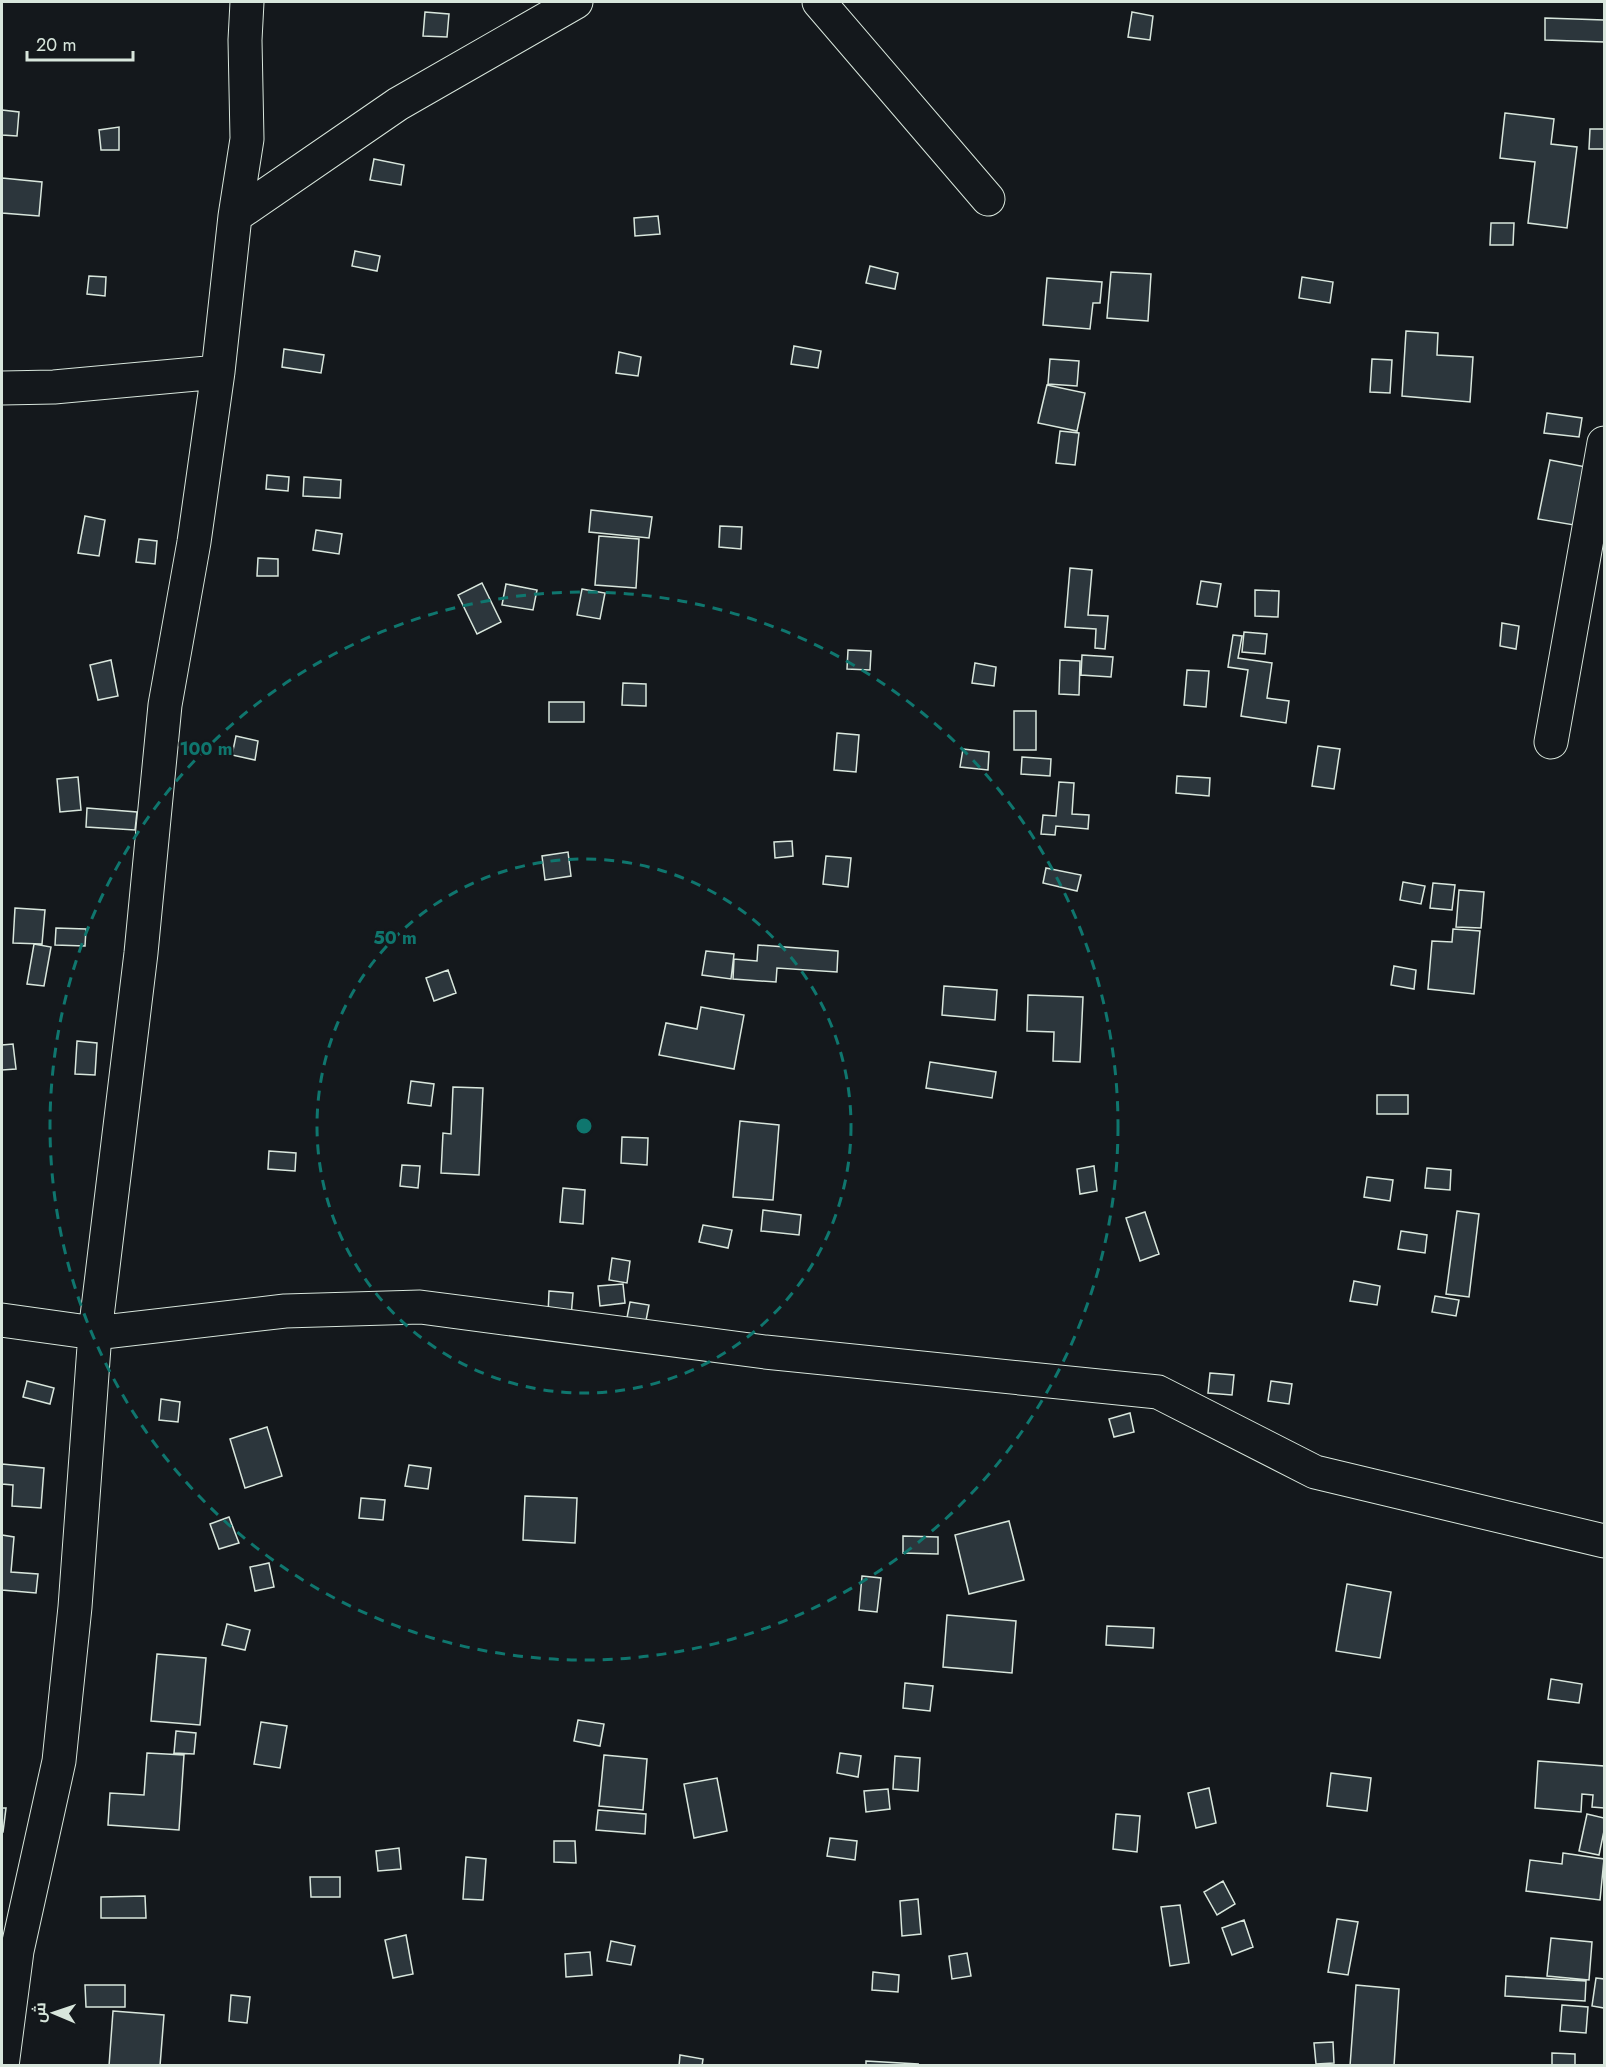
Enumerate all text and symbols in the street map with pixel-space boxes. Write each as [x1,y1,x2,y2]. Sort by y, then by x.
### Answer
scale bar [27,24,134,62]
text: 20 m [36,32,76,58]
text: 100 m [179,736,233,762]
text: 50 m [373,925,417,951]
centre of rings [574,1116,594,1136]
north arrow [24,1983,84,2043]
text: ش [28,2002,51,2023]

